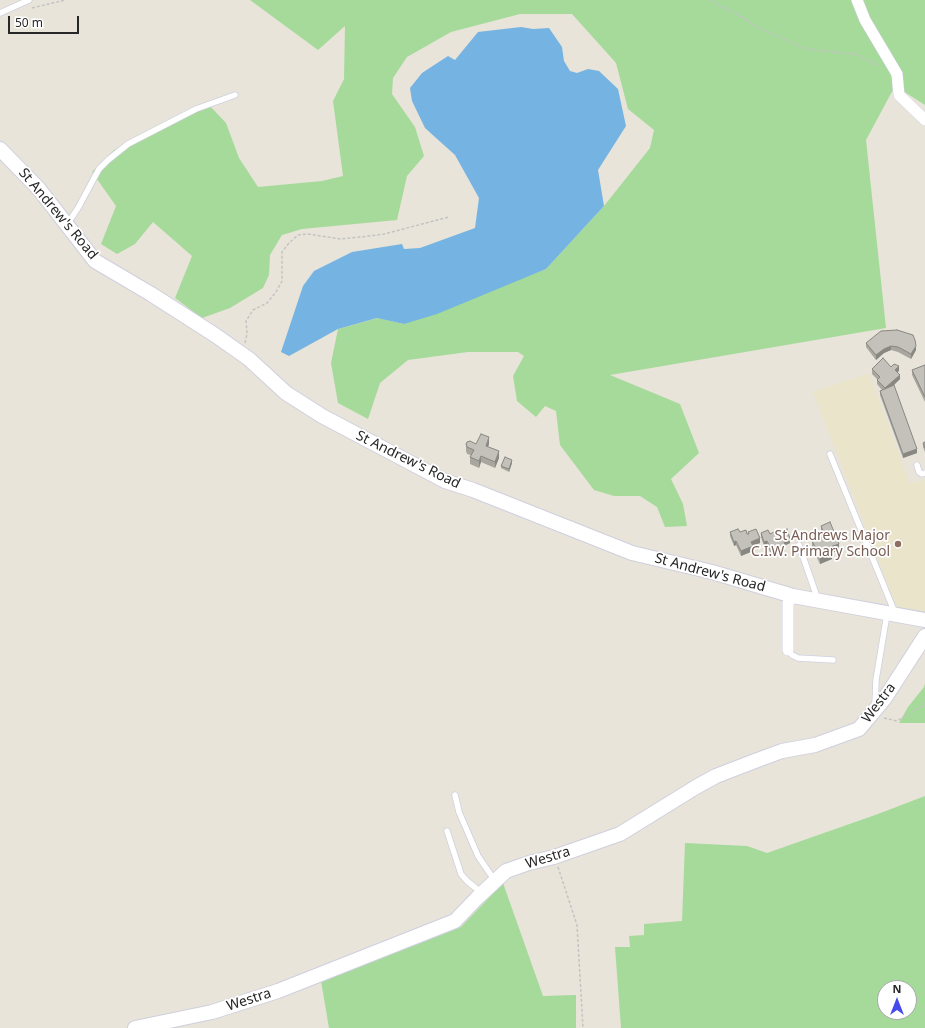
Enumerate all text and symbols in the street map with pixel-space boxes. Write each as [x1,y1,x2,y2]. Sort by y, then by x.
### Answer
scale bar [10,8,81,34]
text: 50 m [15,14,43,31]
street label: St Andrew's Road [15,165,101,263]
street label: St Andrew's Road [353,427,463,493]
place label: St Andrews Major C.I.W. Primary School [751,528,890,560]
marker: St Andrews Major C.I.W. Primary School [893,539,903,549]
street label: St Andrew's Road [653,550,767,596]
street label: Westra [859,680,899,726]
street label: Westra [524,843,572,873]
north arrow [877,980,917,1020]
text: N [893,981,901,996]
street label: Westra [225,985,273,1015]

